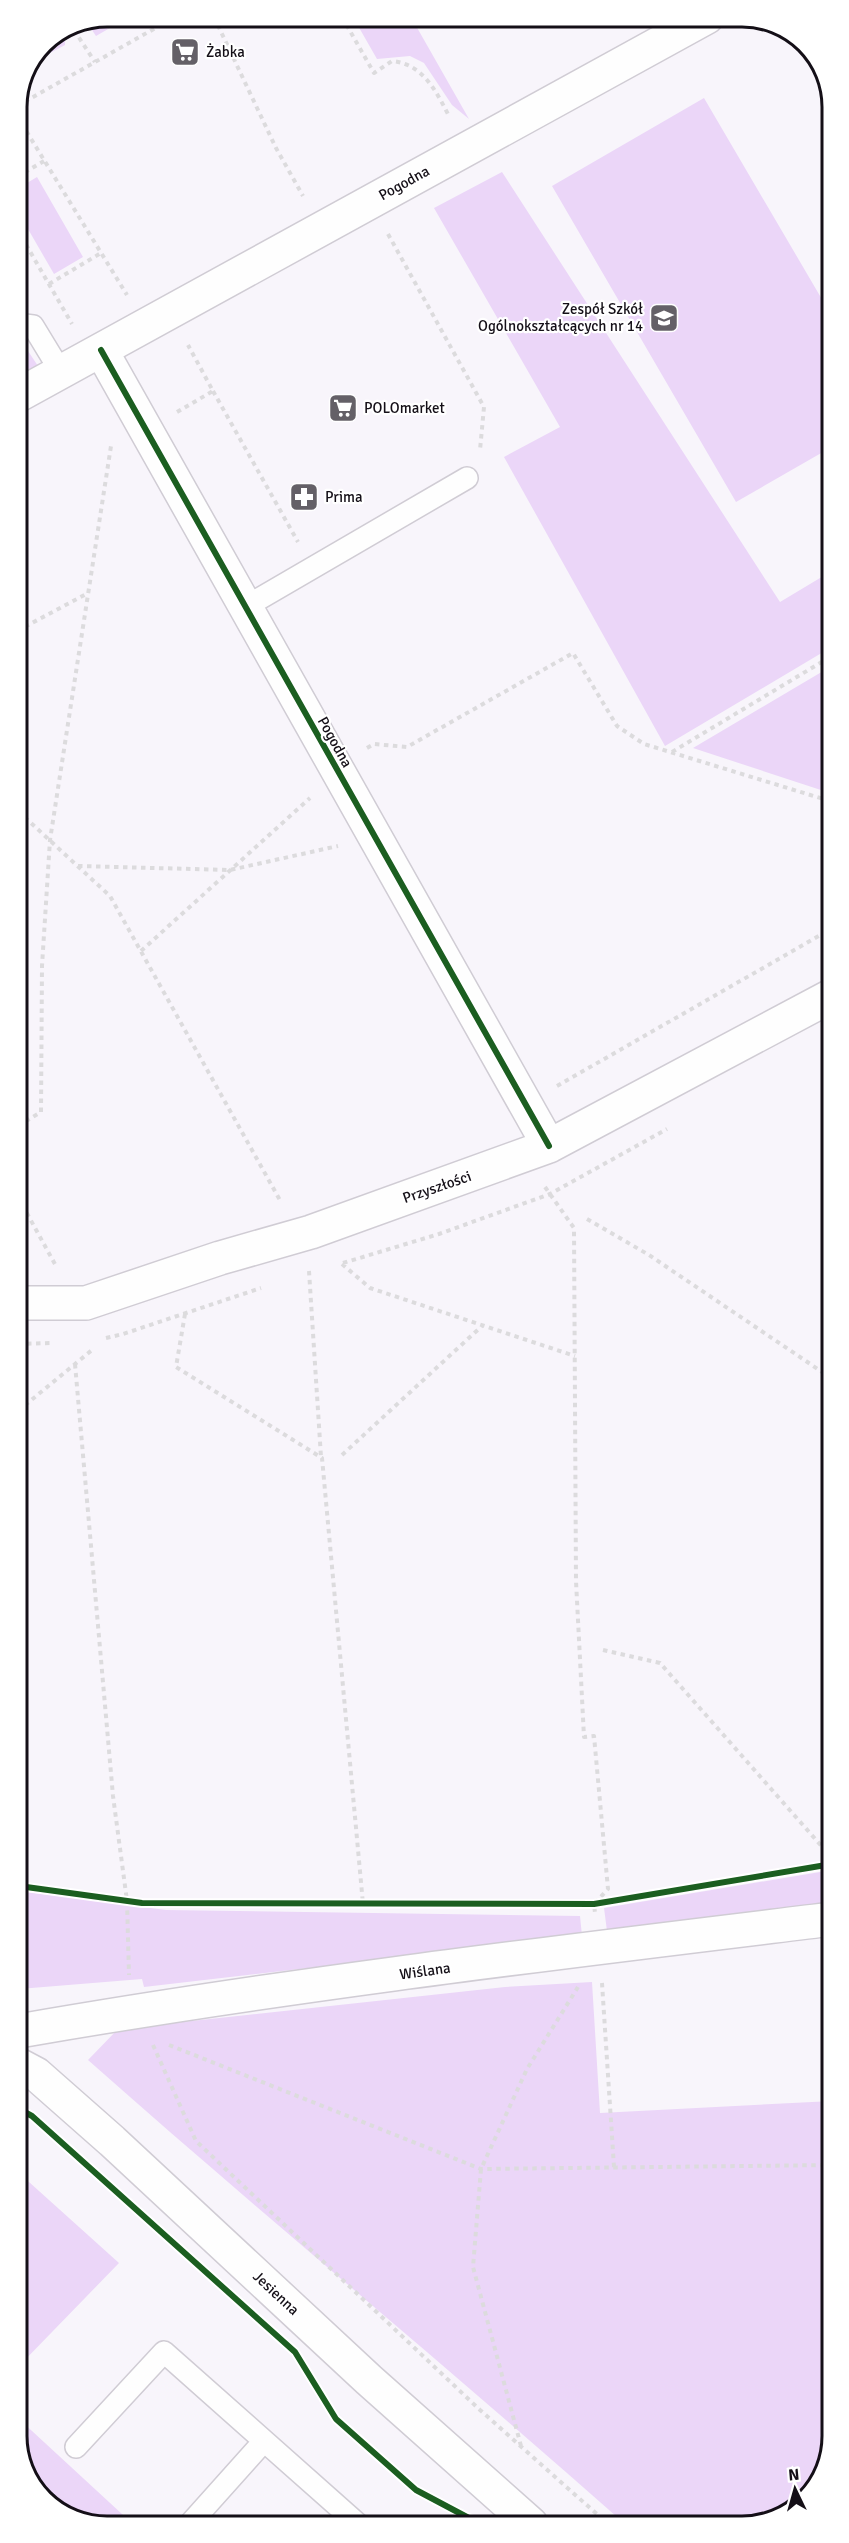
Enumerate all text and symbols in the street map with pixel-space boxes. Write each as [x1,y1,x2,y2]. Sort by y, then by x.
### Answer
supermarket icon: Żabka [169,36,201,68]
place label: Żabka [206,43,245,61]
street label: Pogodna [375,162,433,204]
place label: Zespół Szkół Ogólnokształcących nr 14 [478,300,643,335]
school or university icon: Zespół Szkół Ogólnokształcących nr 14 [648,302,680,334]
supermarket icon: POLOmarket [327,392,359,424]
place label: POLOmarket [364,399,445,417]
pharmacy icon: Prima [288,481,320,513]
place label: Prima [325,488,363,506]
street label: Pogodna [314,713,356,771]
street label: Przyszłości [400,1167,474,1207]
street label: Wiślana [398,1959,452,1983]
street label: Jesienna [249,2267,303,2319]
north arrow [765,2459,825,2519]
text: N [787,2465,800,2486]

